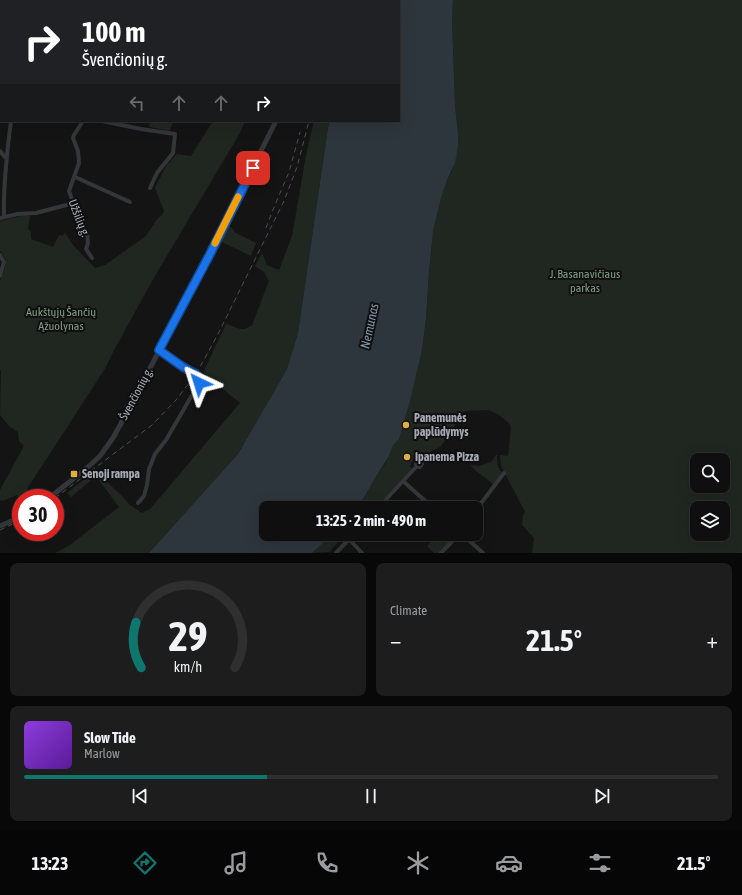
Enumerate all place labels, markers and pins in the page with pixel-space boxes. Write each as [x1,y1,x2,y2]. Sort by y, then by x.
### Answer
pin [236,151,270,185]
place label: Panemunės paplūdymys [414,411,469,439]
marker: Panemunės paplūdymys [401,420,411,430]
place label: Ipanema Pizza [415,450,480,464]
marker: Ipanema Pizza [402,452,412,462]
place label: Senoji rampa [82,467,140,481]
marker: Senoji rampa [69,469,79,479]

